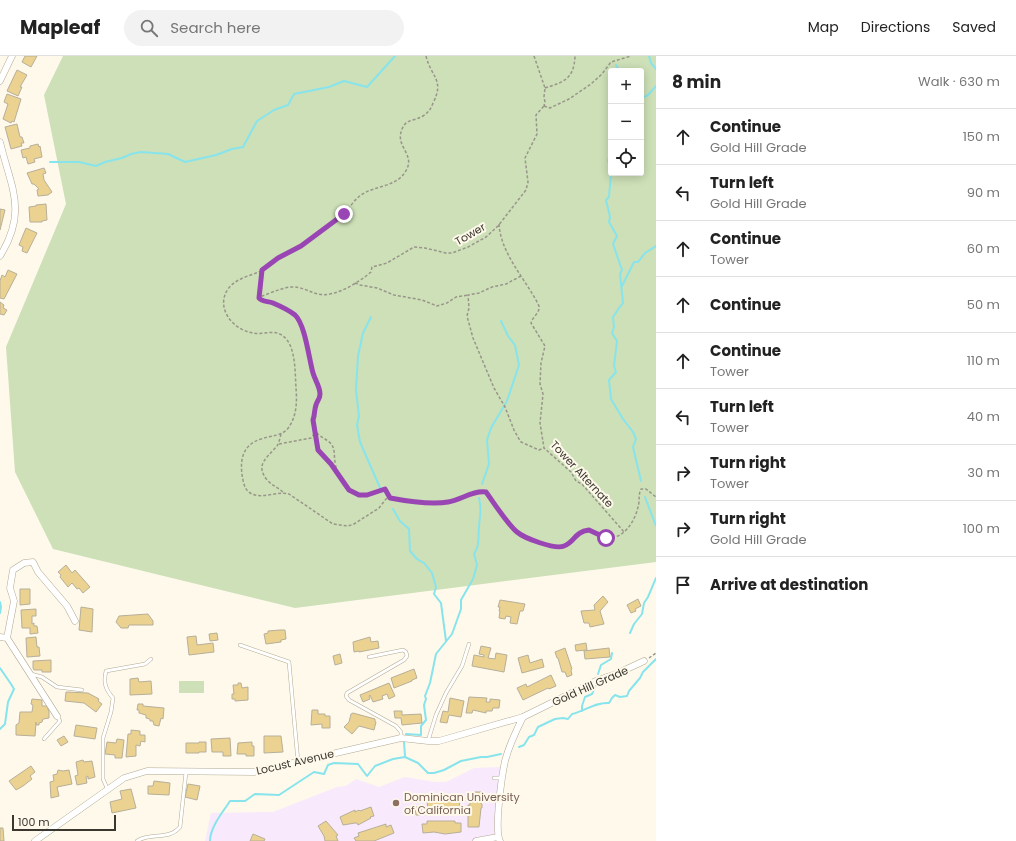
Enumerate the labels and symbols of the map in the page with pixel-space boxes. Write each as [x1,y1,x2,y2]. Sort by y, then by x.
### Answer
route end [335,205,353,223]
street label: Tower [452,219,488,249]
street label: Tower Alternate [547,437,617,511]
route start [597,529,615,547]
street label: Gold Hill Grade [549,662,631,710]
street label: Locust Avenue [254,745,336,779]
place label: Dominican University of California [404,789,520,818]
marker: Dominican University of California [391,798,401,808]
scale bar [12,813,116,832]

